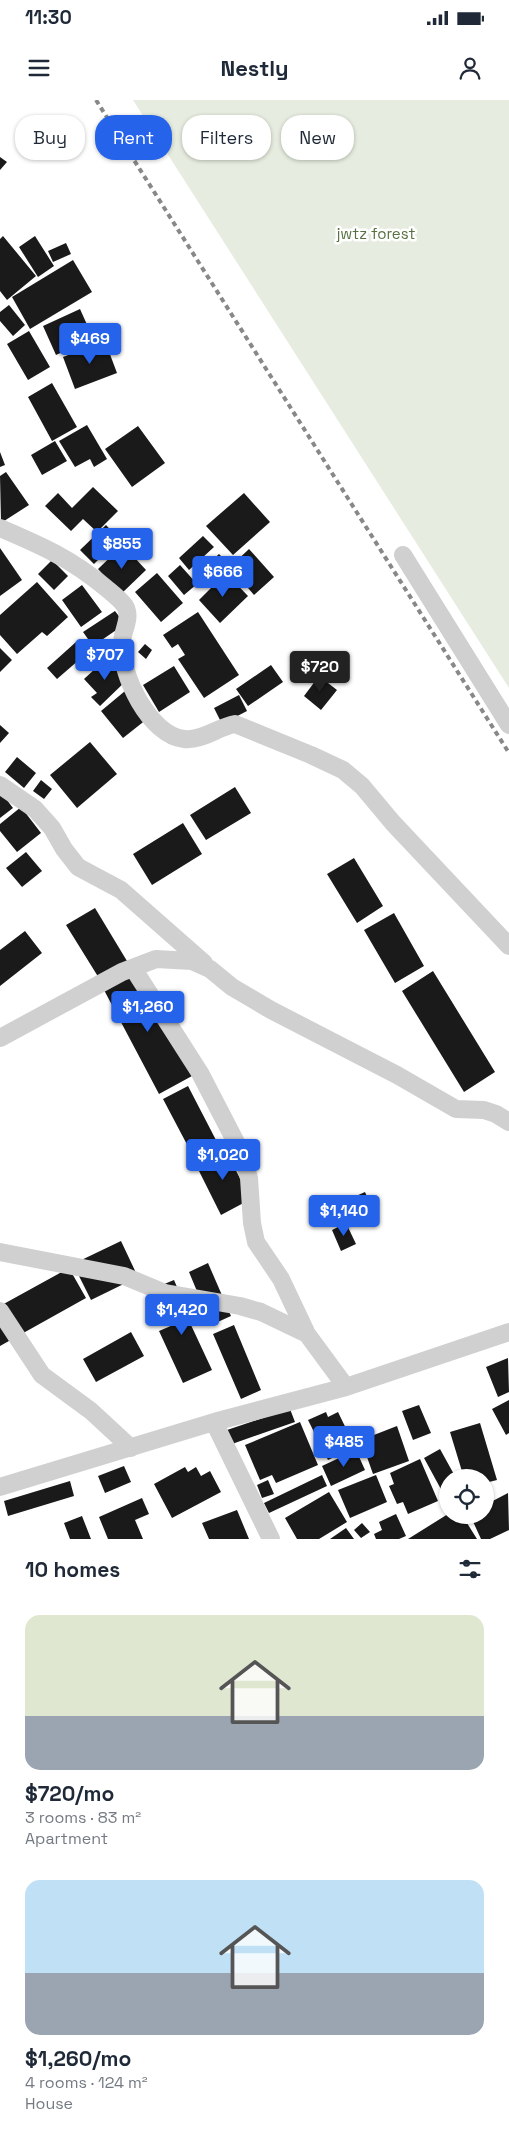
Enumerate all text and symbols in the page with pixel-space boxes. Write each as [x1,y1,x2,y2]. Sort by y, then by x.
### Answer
text: 11:30 [25,5,72,30]
icon: menu [25,54,53,82]
text: Nestly [220,54,289,82]
icon: person [456,54,484,82]
chip: Buy [15,115,85,160]
chip: Rent [95,115,172,160]
chip: Filters [182,115,271,160]
chip: New [281,115,354,160]
park label: jwtz forest [336,224,415,243]
pin: $469 [60,322,120,365]
text: $469 [70,328,110,349]
pin: $855 [92,528,152,570]
text: $855 [103,533,141,554]
pin: $666 [193,556,253,598]
text: $666 [203,561,243,582]
pin: $707 [75,638,135,681]
text: $707 [86,644,124,665]
pin: $720 [290,650,350,693]
text: $720 [301,656,339,677]
pin: $1,260 [107,990,189,1033]
text: $1,260 [122,996,174,1017]
pin: $1,020 [182,1138,264,1181]
text: $1,020 [197,1144,249,1165]
pin: $1,140 [303,1194,385,1237]
text: $1,140 [320,1200,368,1221]
pin: $1,420 [141,1294,223,1336]
text: $1,420 [156,1299,208,1320]
pin: $485 [314,1426,374,1468]
text: $485 [324,1431,364,1452]
map controls [439,1469,494,1524]
button: locate [439,1469,494,1524]
icon: filters [456,1555,484,1583]
text: 10 homes [25,1556,120,1583]
icon: home [210,1647,300,1737]
text: $720/mo [25,1780,114,1807]
text: 3 rooms · 83 m² [25,1807,141,1828]
text: Apartment [25,1828,108,1849]
icon: home [210,1912,300,2002]
text: $1,260/mo [25,2045,131,2072]
text: 4 rooms · 124 m² [25,2072,148,2093]
text: House [25,2093,73,2114]

